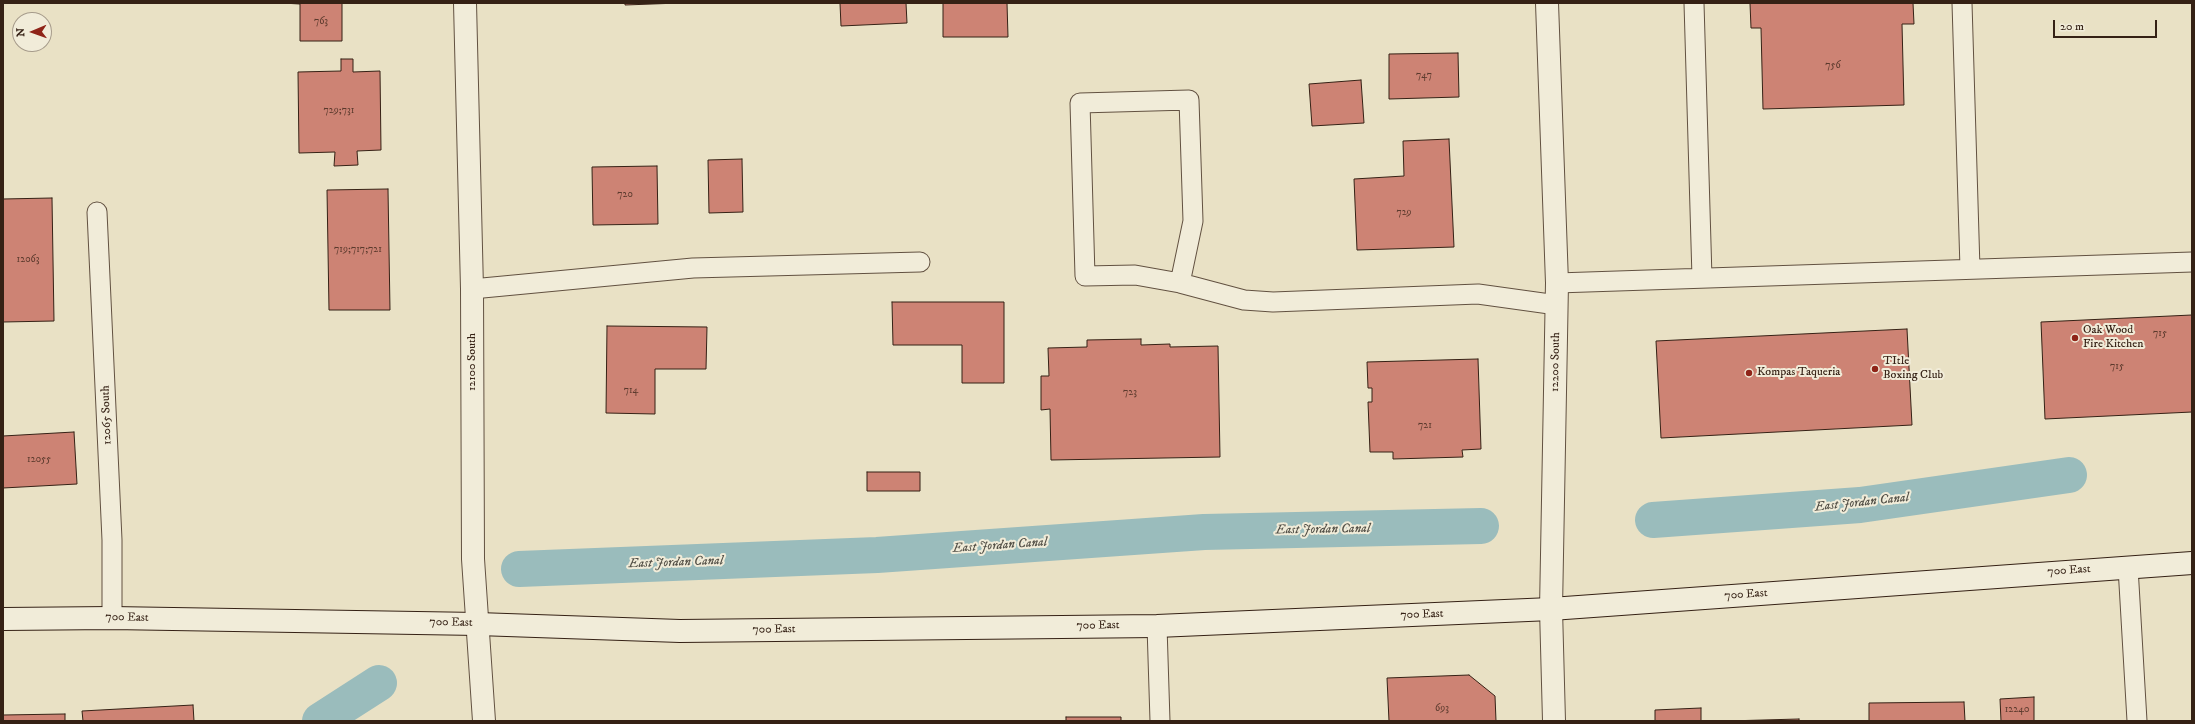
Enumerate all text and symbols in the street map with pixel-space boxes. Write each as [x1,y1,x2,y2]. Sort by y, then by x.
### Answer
north arrow [12,12,52,52]
scale bar [2055,12,2159,38]
house number: 763 [314,16,328,28]
text: 20 m [2060,19,2084,34]
text: N [14,28,28,37]
house number: 756 [1825,60,1841,72]
house number: 747 [1416,70,1432,82]
house number: 729;731 [324,105,354,117]
house number: 720 [617,189,633,201]
house number: 729 [1396,207,1412,219]
house number: 719;717;721 [334,244,382,256]
house number: 12063 [17,254,39,266]
place label: Oak Wood Fire Kitchen [2083,324,2143,352]
house number: 715 [2153,328,2167,340]
street label: 12200 South [1548,332,1564,392]
street label: 12100 South [466,333,480,391]
marker: Oak Wood Fire Kitchen [2070,333,2080,343]
place label: TItle Boxing Club [1883,355,1943,383]
house number: 715 [2110,361,2124,373]
marker: TItle Boxing Club [1870,364,1880,374]
place label: Kompas Taqueria [1757,366,1840,380]
marker: Kompas Taqueria [1744,368,1754,378]
street label: 12065 South [99,385,115,445]
house number: 714 [624,385,638,397]
house number: 723 [1123,387,1137,399]
house number: 721 [1418,420,1432,432]
house number: 12055 [27,454,51,466]
water label: East Jordan Canal [1814,490,1910,516]
water label: East Jordan Canal [1276,521,1370,539]
water label: East Jordan Canal [952,535,1048,557]
water label: East Jordan Canal [628,554,724,572]
street label: 700 East [2047,562,2091,580]
street label: 700 East [1724,586,1768,604]
street label: 700 East [1400,607,1444,623]
street label: 700 East [105,610,149,626]
street label: 700 East [429,615,473,631]
street label: 700 East [1076,618,1120,634]
street label: 700 East [752,622,796,638]
house number: 693 [1435,703,1449,715]
house number: 12240 [2005,704,2029,716]

